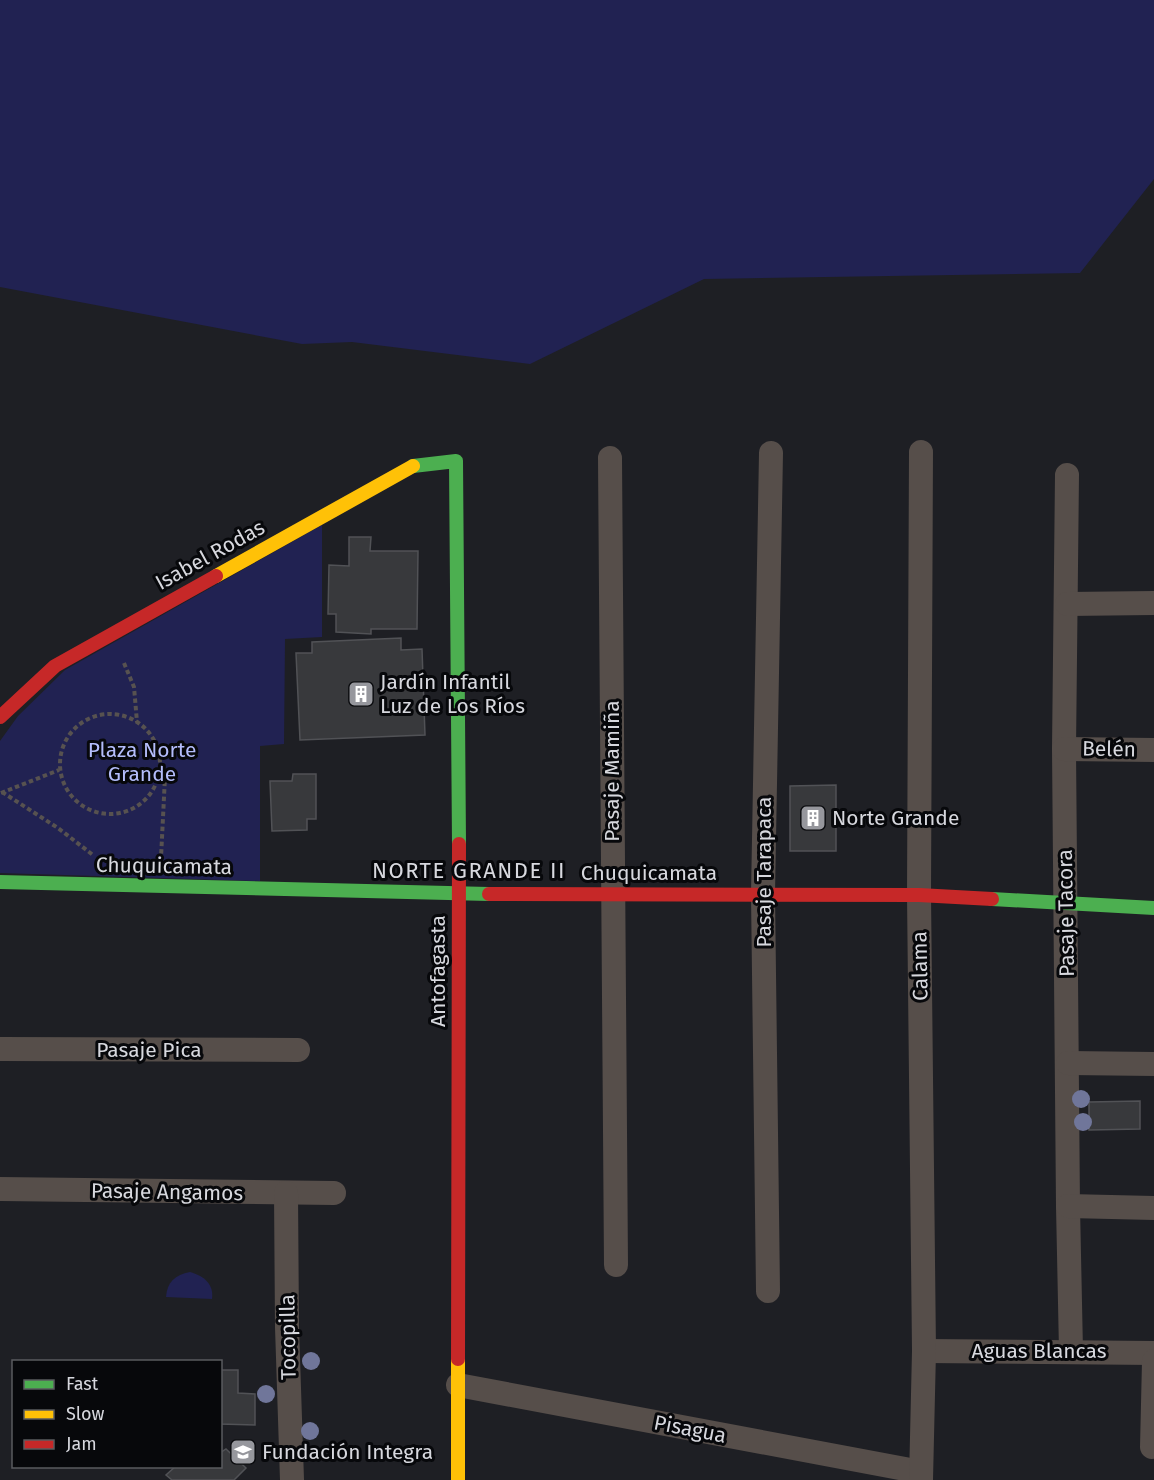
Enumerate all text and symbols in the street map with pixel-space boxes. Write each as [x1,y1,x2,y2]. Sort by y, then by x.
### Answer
street label: Isabel Rodas [151,514,269,596]
place label: Jardín Infantil Luz de Los Ríos [380,669,525,719]
building icon: Jardín Infantil Luz de Los Ríos [346,679,376,709]
street label: Pasaje Mamiña [599,700,625,842]
street label: Belén [1082,736,1136,762]
park label: Plaza Norte Grande [88,737,196,787]
street label: Pasaje Tarapaca [751,797,777,947]
building icon: Norte Grande [798,803,828,833]
place label: Norte Grande [832,805,959,831]
street label: Pasaje Tacora [1052,849,1080,977]
street label: Chuquicamata [96,852,232,880]
district label: NORTE GRANDE II [372,857,566,884]
street label: Chuquicamata [581,860,717,886]
street label: Antofagasta [425,915,451,1027]
street label: Calama [906,931,934,1001]
street label: Pasaje Pica [96,1037,202,1063]
street label: Pasaje Angamos [91,1178,244,1206]
street label: Tocopilla [274,1294,302,1380]
street label: Aguas Blancas [972,1338,1107,1364]
legend [12,1360,222,1468]
text: Fast [66,1373,99,1395]
text: Slow [66,1403,105,1425]
street label: Pisagua [652,1409,728,1449]
text: Jam [66,1433,97,1455]
school or university icon: Fundación Integra [228,1437,258,1467]
place label: Fundación Integra [262,1439,433,1465]

